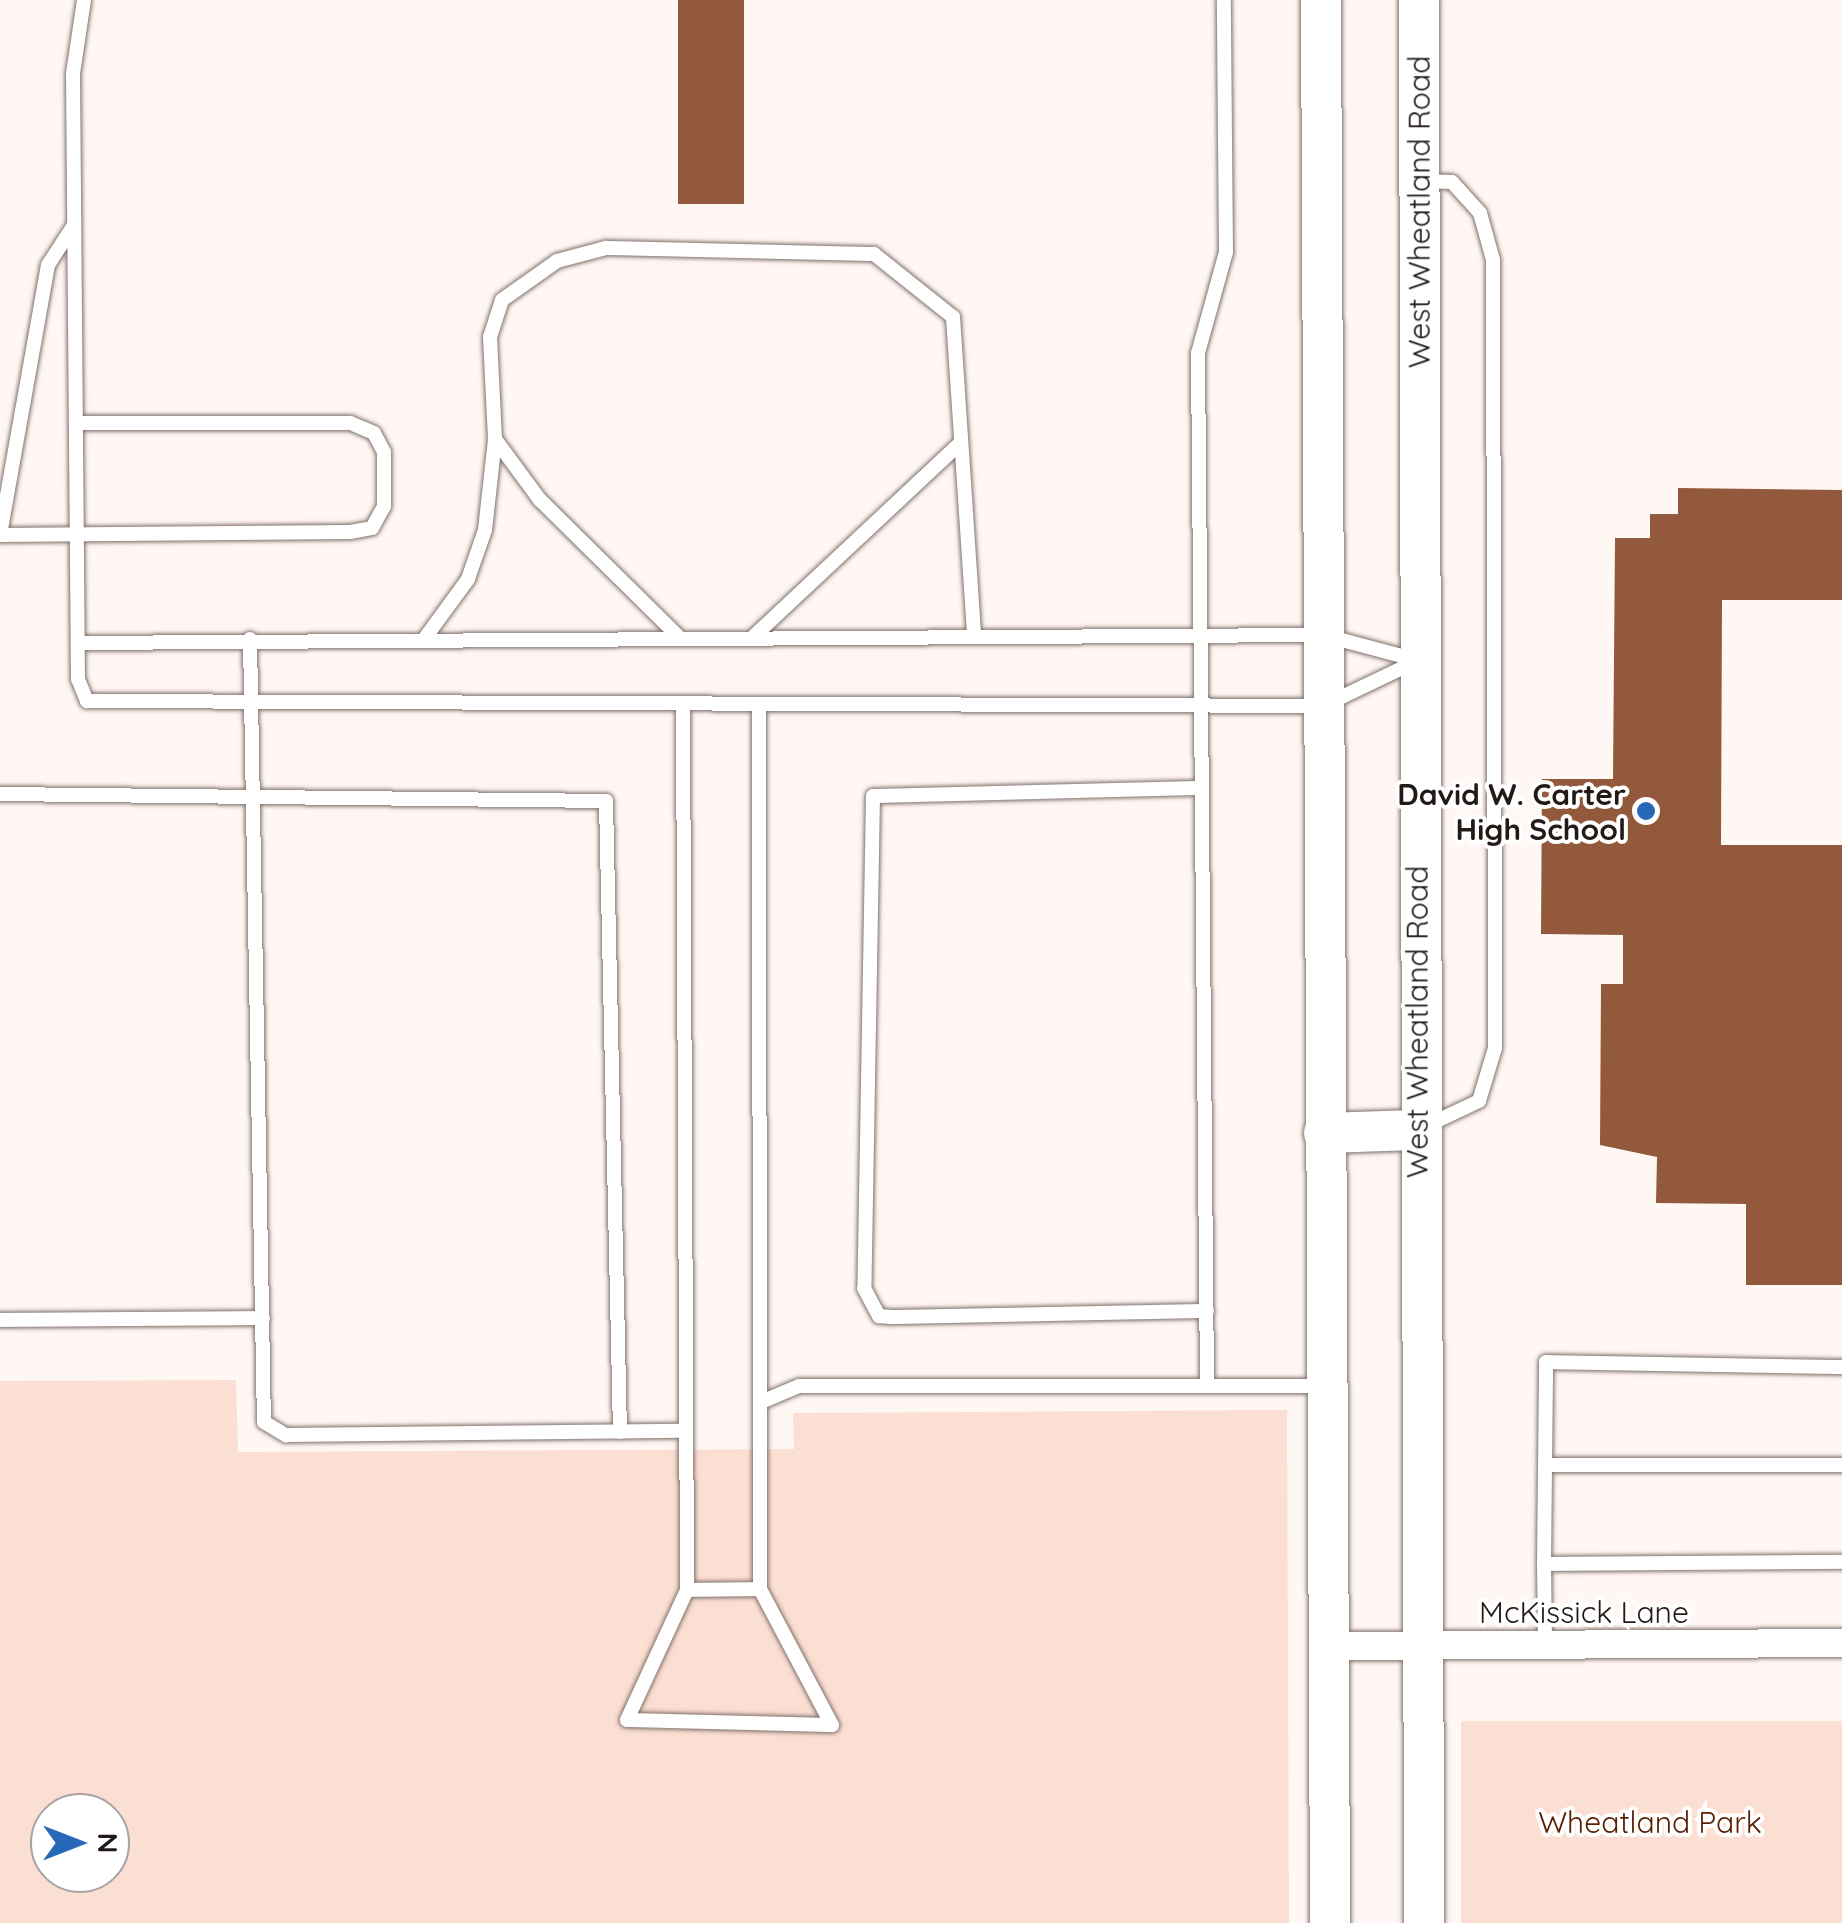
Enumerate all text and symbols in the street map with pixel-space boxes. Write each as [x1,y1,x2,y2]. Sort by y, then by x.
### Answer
street label: West Wheatland Road [1401,56,1437,368]
place label: David W. Carter High School [1397,776,1626,846]
marker: David W. Carter High School [1635,800,1657,822]
street label: West Wheatland Road [1399,866,1435,1178]
street label: McKissick Lane [1479,1594,1689,1630]
north arrow [30,1793,130,1893]
park label: Wheatland Park [1538,1804,1762,1840]
text: N [91,1833,126,1853]

